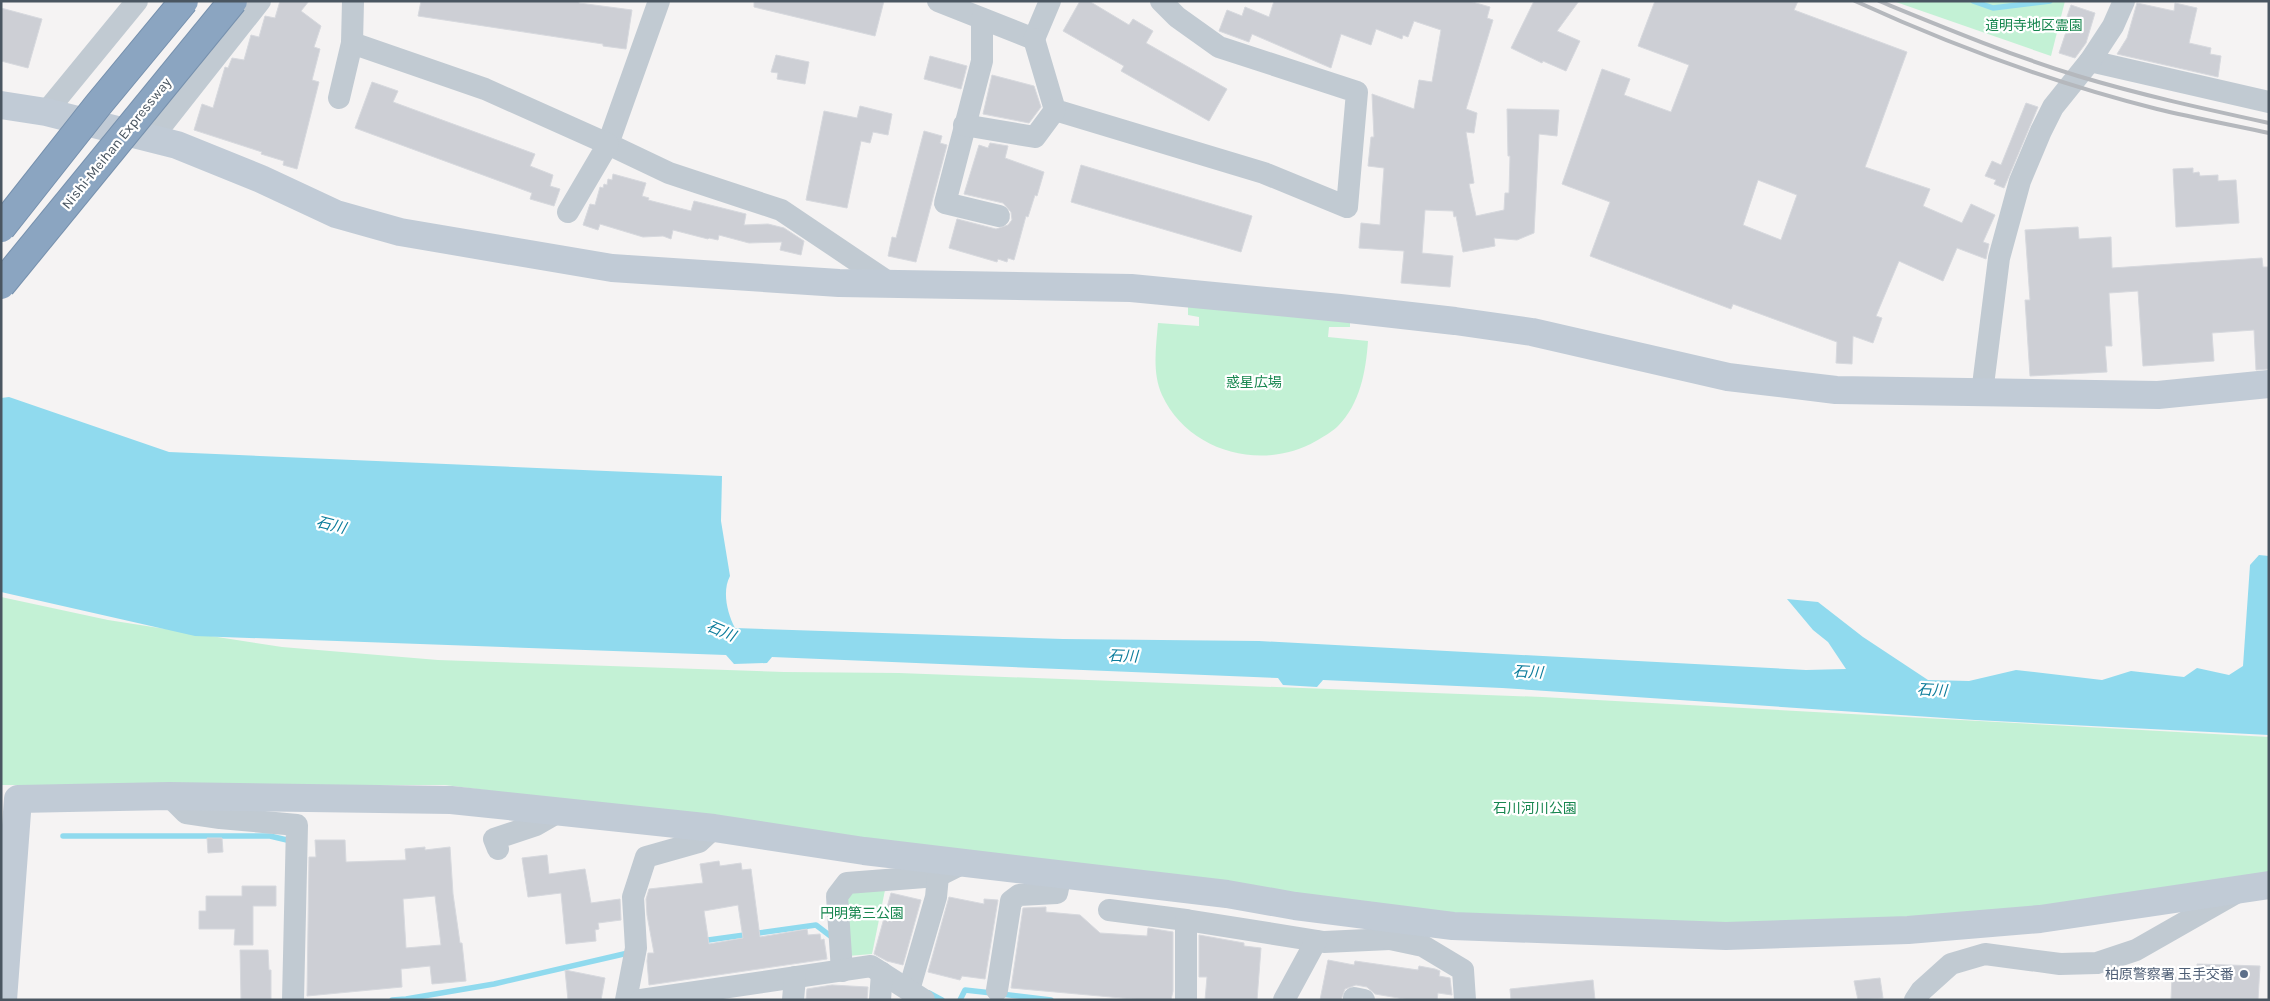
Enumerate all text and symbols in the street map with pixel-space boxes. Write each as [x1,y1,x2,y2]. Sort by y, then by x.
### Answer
park label: 道明寺地区霊園 [1985,17,2083,34]
street label: Nishi-Meihan Expressway [58,74,175,213]
park label: 惑星広場 [1226,374,1282,391]
water label: 石川 [314,513,350,538]
water label: 石川 [704,617,740,646]
water label: 石川 [1108,646,1140,666]
water label: 石川 [1513,662,1545,682]
water label: 石川 [1917,680,1949,700]
park label: 石川河川公園 [1493,800,1577,817]
park label: 円明第三公園 [820,905,904,922]
place label: 柏原警察署 玉手交番 [2105,966,2234,983]
marker: 柏原警察署 玉手交番 [2238,968,2250,980]

